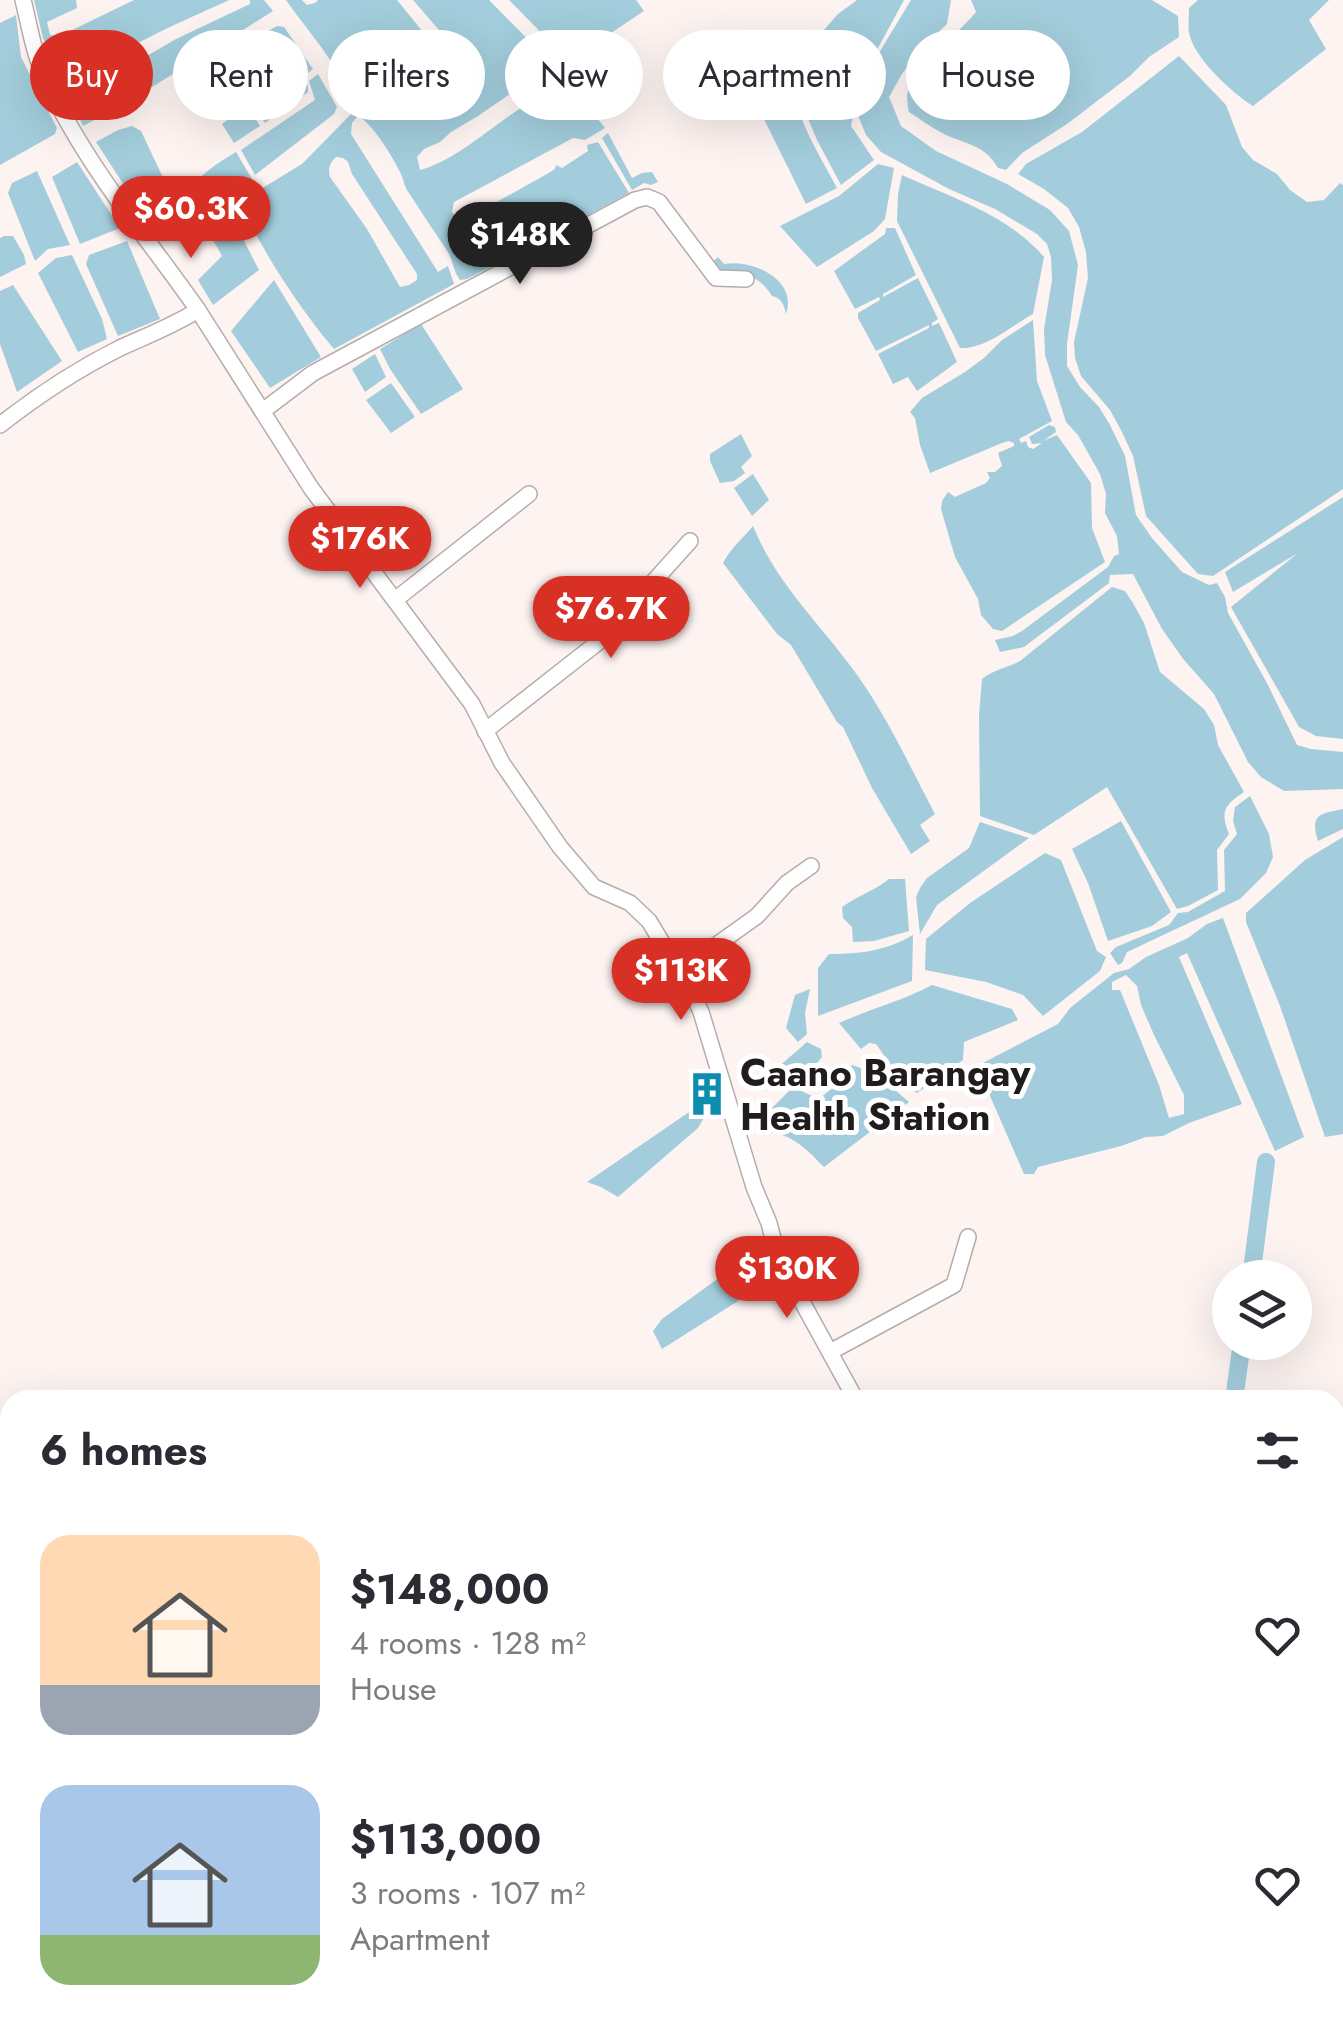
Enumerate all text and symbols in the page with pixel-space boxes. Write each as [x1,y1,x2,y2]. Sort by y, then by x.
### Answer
chip: Buy [30,30,153,120]
chip: Rent [173,30,308,120]
chip: Filters [328,30,485,120]
chip: New [505,30,643,120]
chip: Apartment [663,30,886,120]
chip: House [906,30,1070,120]
pin: $60.3K [110,176,272,261]
text: $60.3K [133,185,249,231]
pin: $148K [450,202,590,287]
text: $148K [470,211,570,257]
pin: $176K [290,506,430,591]
text: $176K [310,515,410,561]
pin: $76.7K [530,576,692,661]
text: $76.7K [555,585,667,631]
pin: $113K [611,938,751,1023]
text: $113K [634,947,728,993]
place label: Caano Barangay Health Station [740,1045,1031,1144]
building icon: Caano Barangay Health Station [683,1070,731,1118]
pin: $130K [717,1236,857,1321]
text: $130K [737,1245,837,1291]
map controls [1212,1260,1312,1360]
button: layers [1212,1260,1312,1360]
text: 6 homes [40,1420,207,1481]
icon: filters [1250,1423,1305,1478]
text: $148,000 [350,1559,550,1620]
icon: home [120,1575,240,1695]
icon: heart [1250,1608,1305,1663]
text: 4 rooms · 128 m² [350,1620,586,1666]
text: House [350,1666,437,1712]
text: $113,000 [350,1809,541,1870]
icon: home [120,1825,240,1945]
icon: heart [1250,1858,1305,1913]
text: 3 rooms · 107 m² [350,1870,585,1916]
text: Apartment [350,1916,489,1962]

